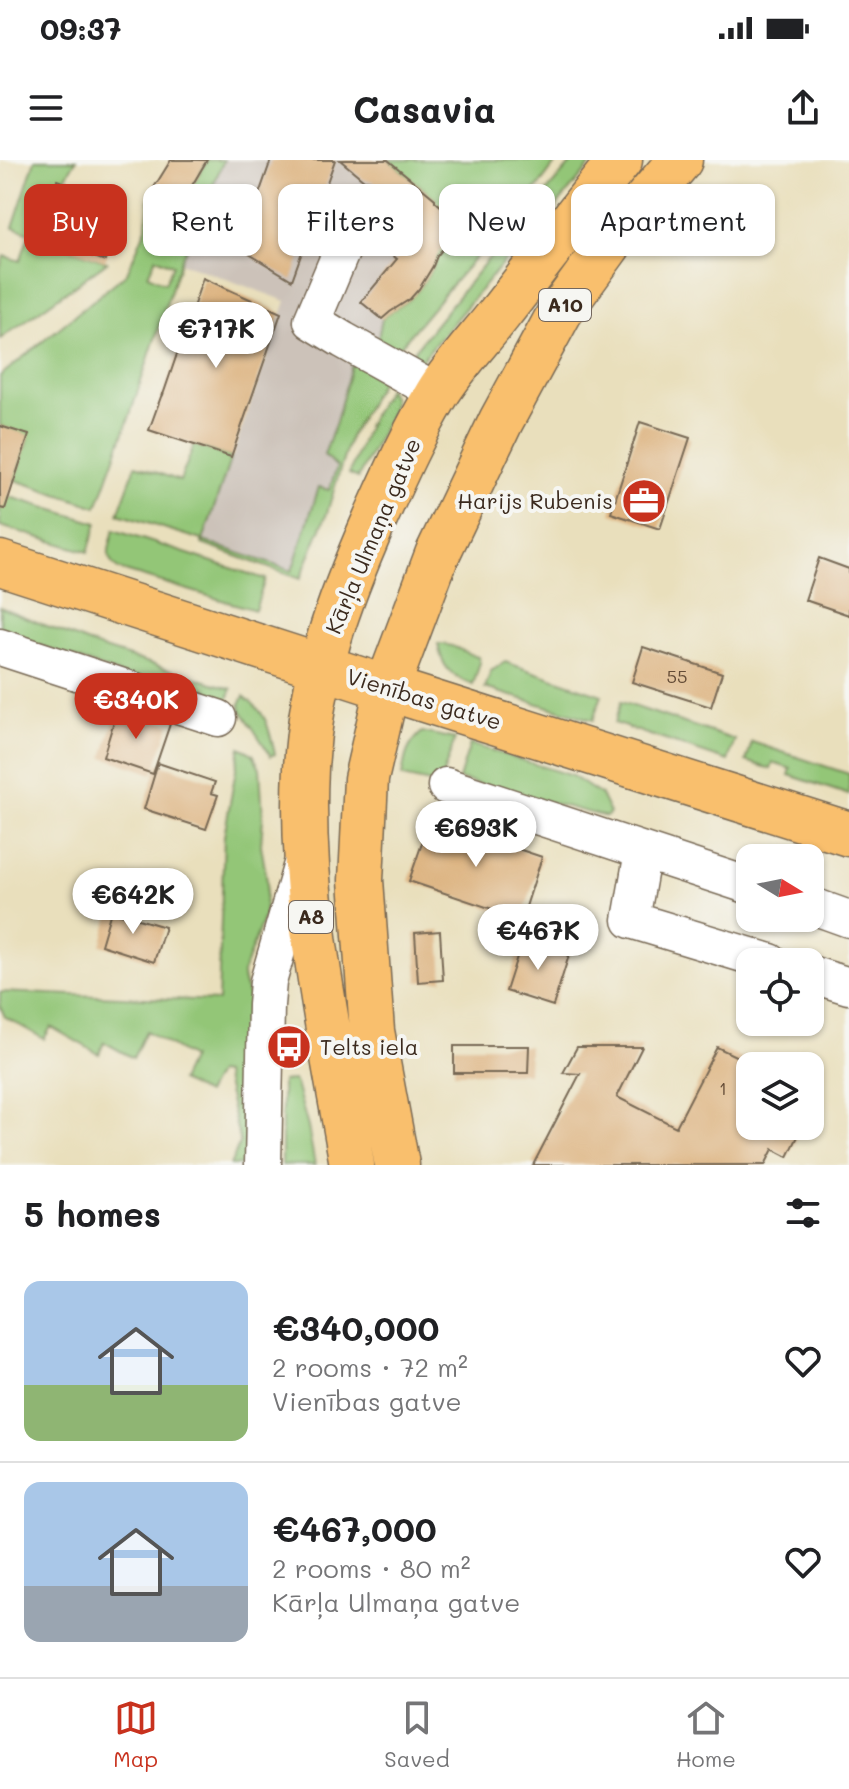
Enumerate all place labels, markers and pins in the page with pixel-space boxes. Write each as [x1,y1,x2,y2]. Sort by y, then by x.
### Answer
pin: €717K [160,302,272,370]
office icon: Harijs Rubenis [620,477,668,525]
place label: Harijs Rubenis [457,486,613,515]
pin: €340K [80,673,192,741]
pin: €693K [420,801,532,869]
pin: €642K [77,868,189,936]
pin: €467K [482,904,594,972]
bus stop icon: Telts iela [265,1023,313,1071]
place label: Telts iela [320,1032,418,1061]

